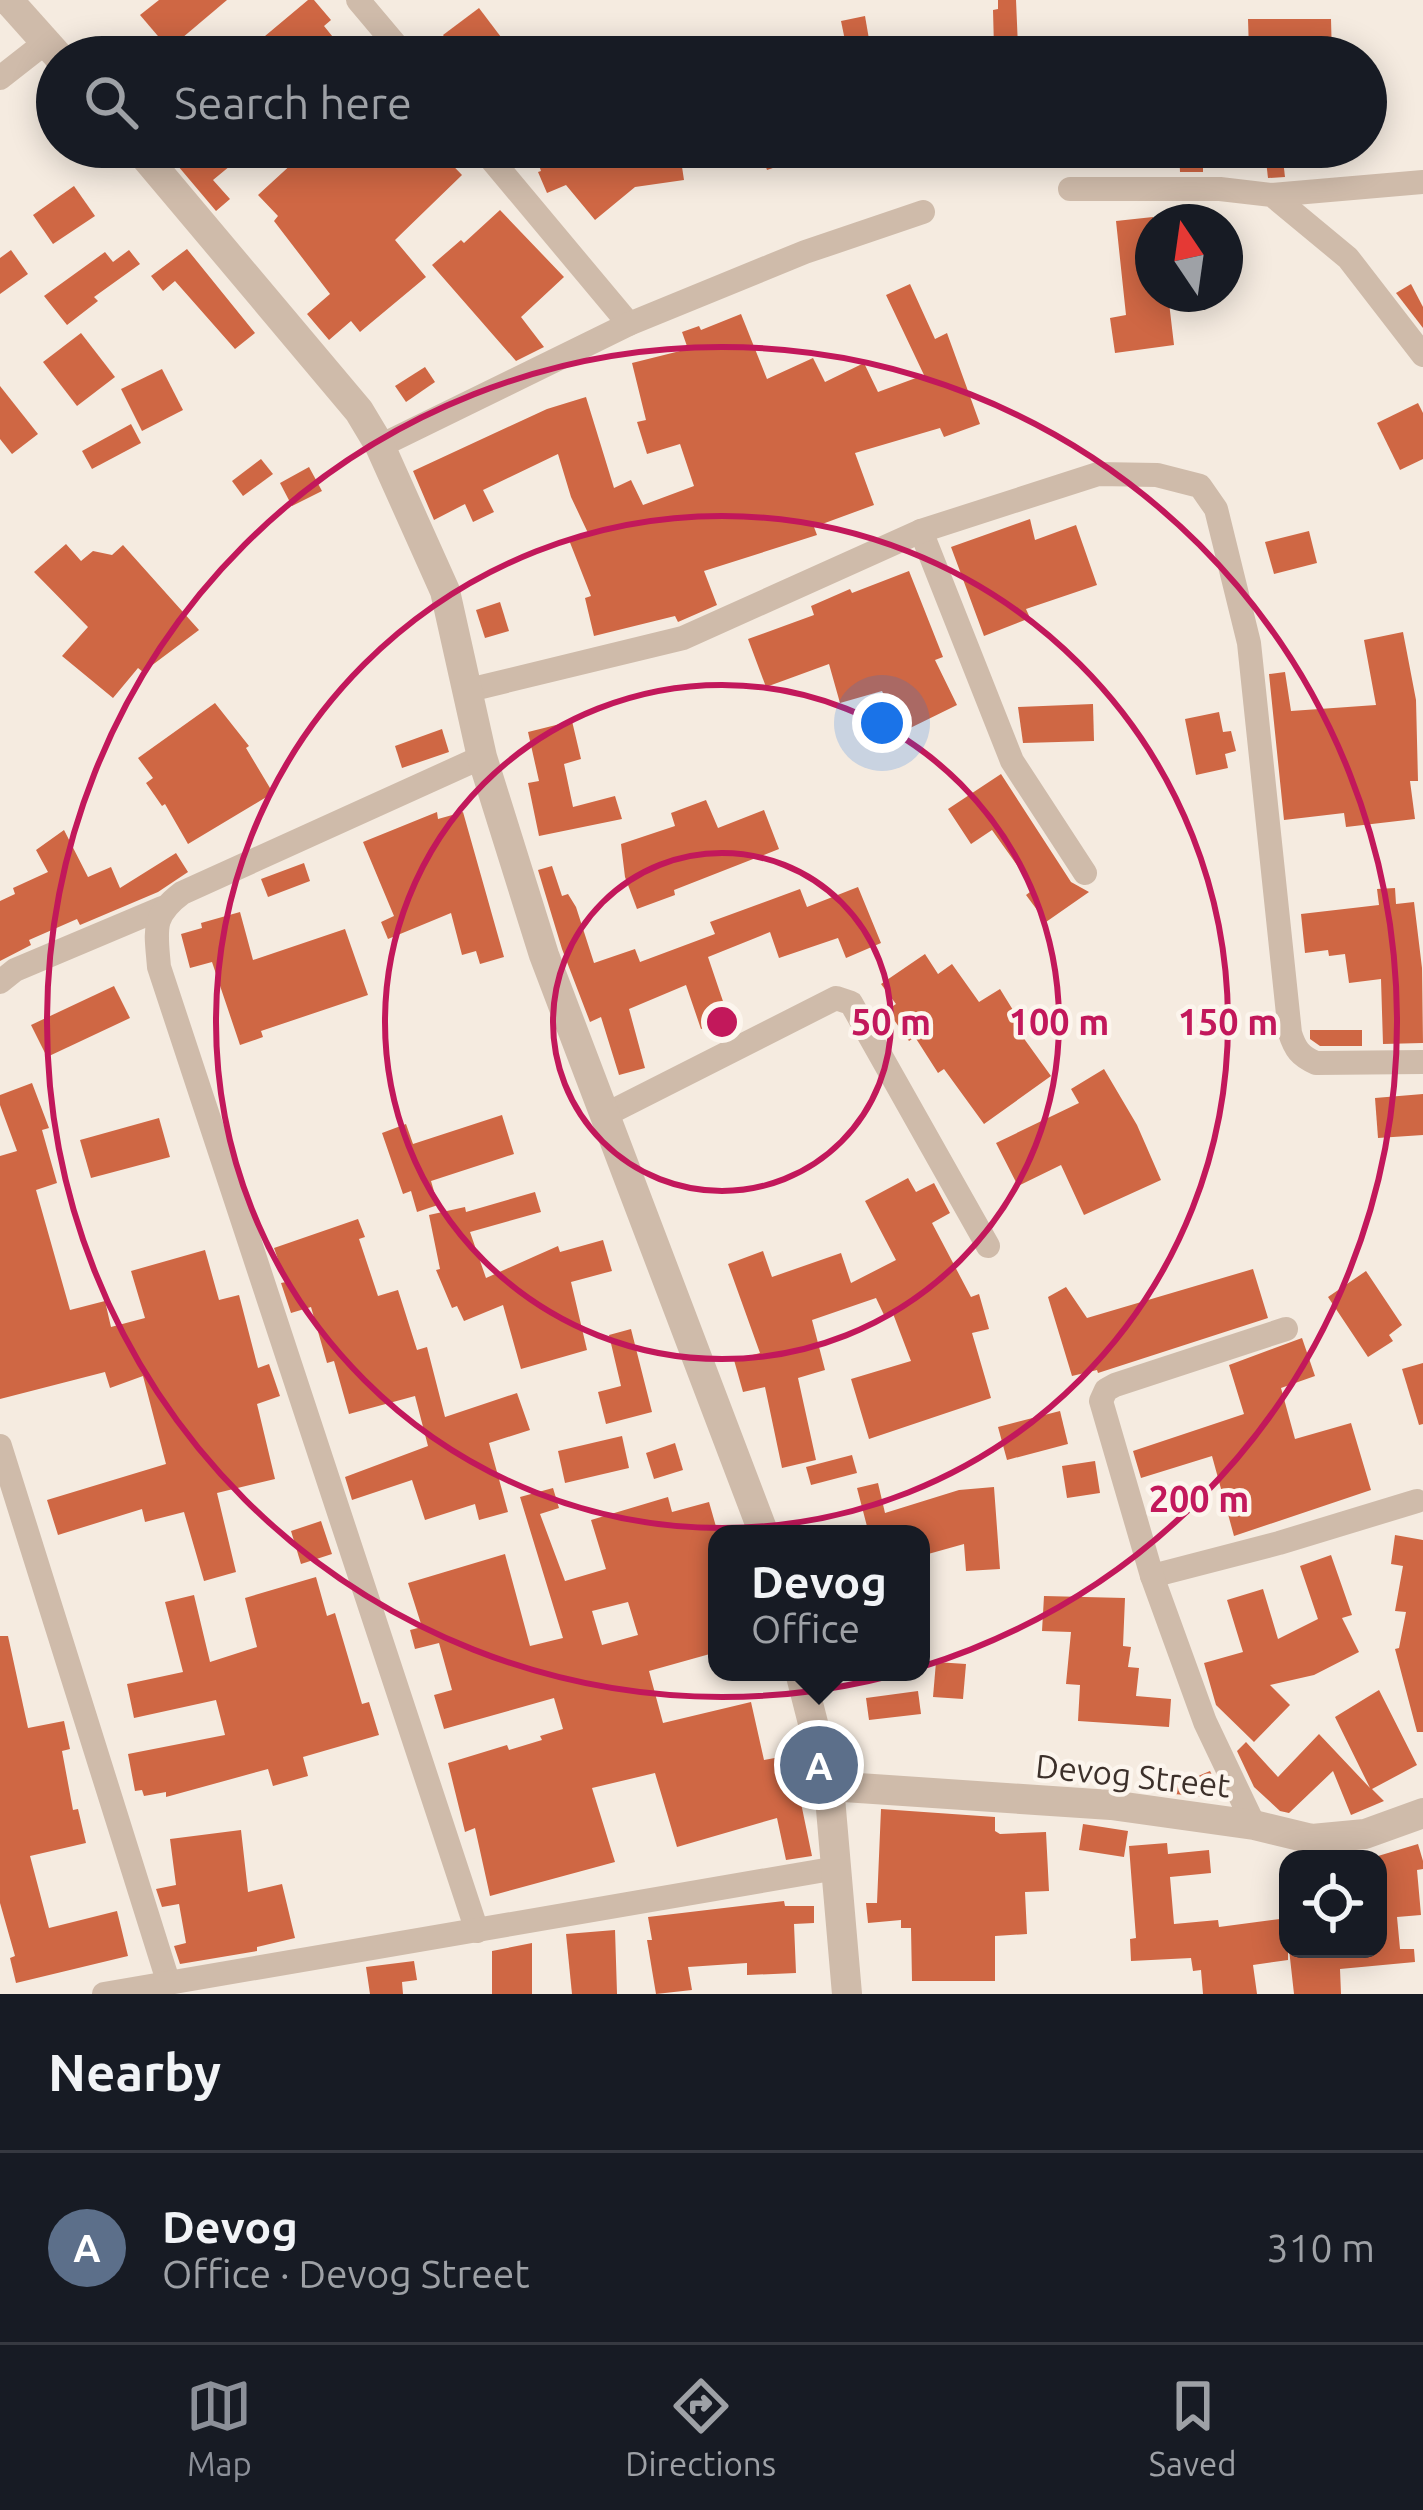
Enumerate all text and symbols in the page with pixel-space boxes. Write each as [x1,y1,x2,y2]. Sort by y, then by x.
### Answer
search box [36,36,1387,168]
icon: search [78,69,144,135]
text: Search here [174,77,412,128]
north arrow [1135,204,1243,312]
your location [852,693,912,753]
centre of rings [701,1001,743,1043]
text: 50 m [851,1001,931,1042]
text: 100 m [1009,1001,1109,1042]
text: 150 m [1178,1001,1278,1042]
text: 200 m [1149,1478,1249,1519]
popup [708,1525,930,1681]
text: Devog [751,1556,887,1607]
text: Office [751,1607,860,1650]
pin: A [780,1720,858,1810]
street label: Devog Street [1034,1746,1232,1804]
map controls [1279,1850,1387,1958]
button: locate [1279,1850,1387,1958]
text: Nearby [48,2043,221,2101]
text: Devog [162,2201,298,2252]
text: A [73,2226,101,2269]
text: 310 m [1266,2226,1375,2269]
text: Office · Devog Street [162,2252,530,2295]
tab: Map [186,2373,252,2482]
tab: Directions [625,2373,776,2482]
tab: Saved [1149,2373,1237,2482]

